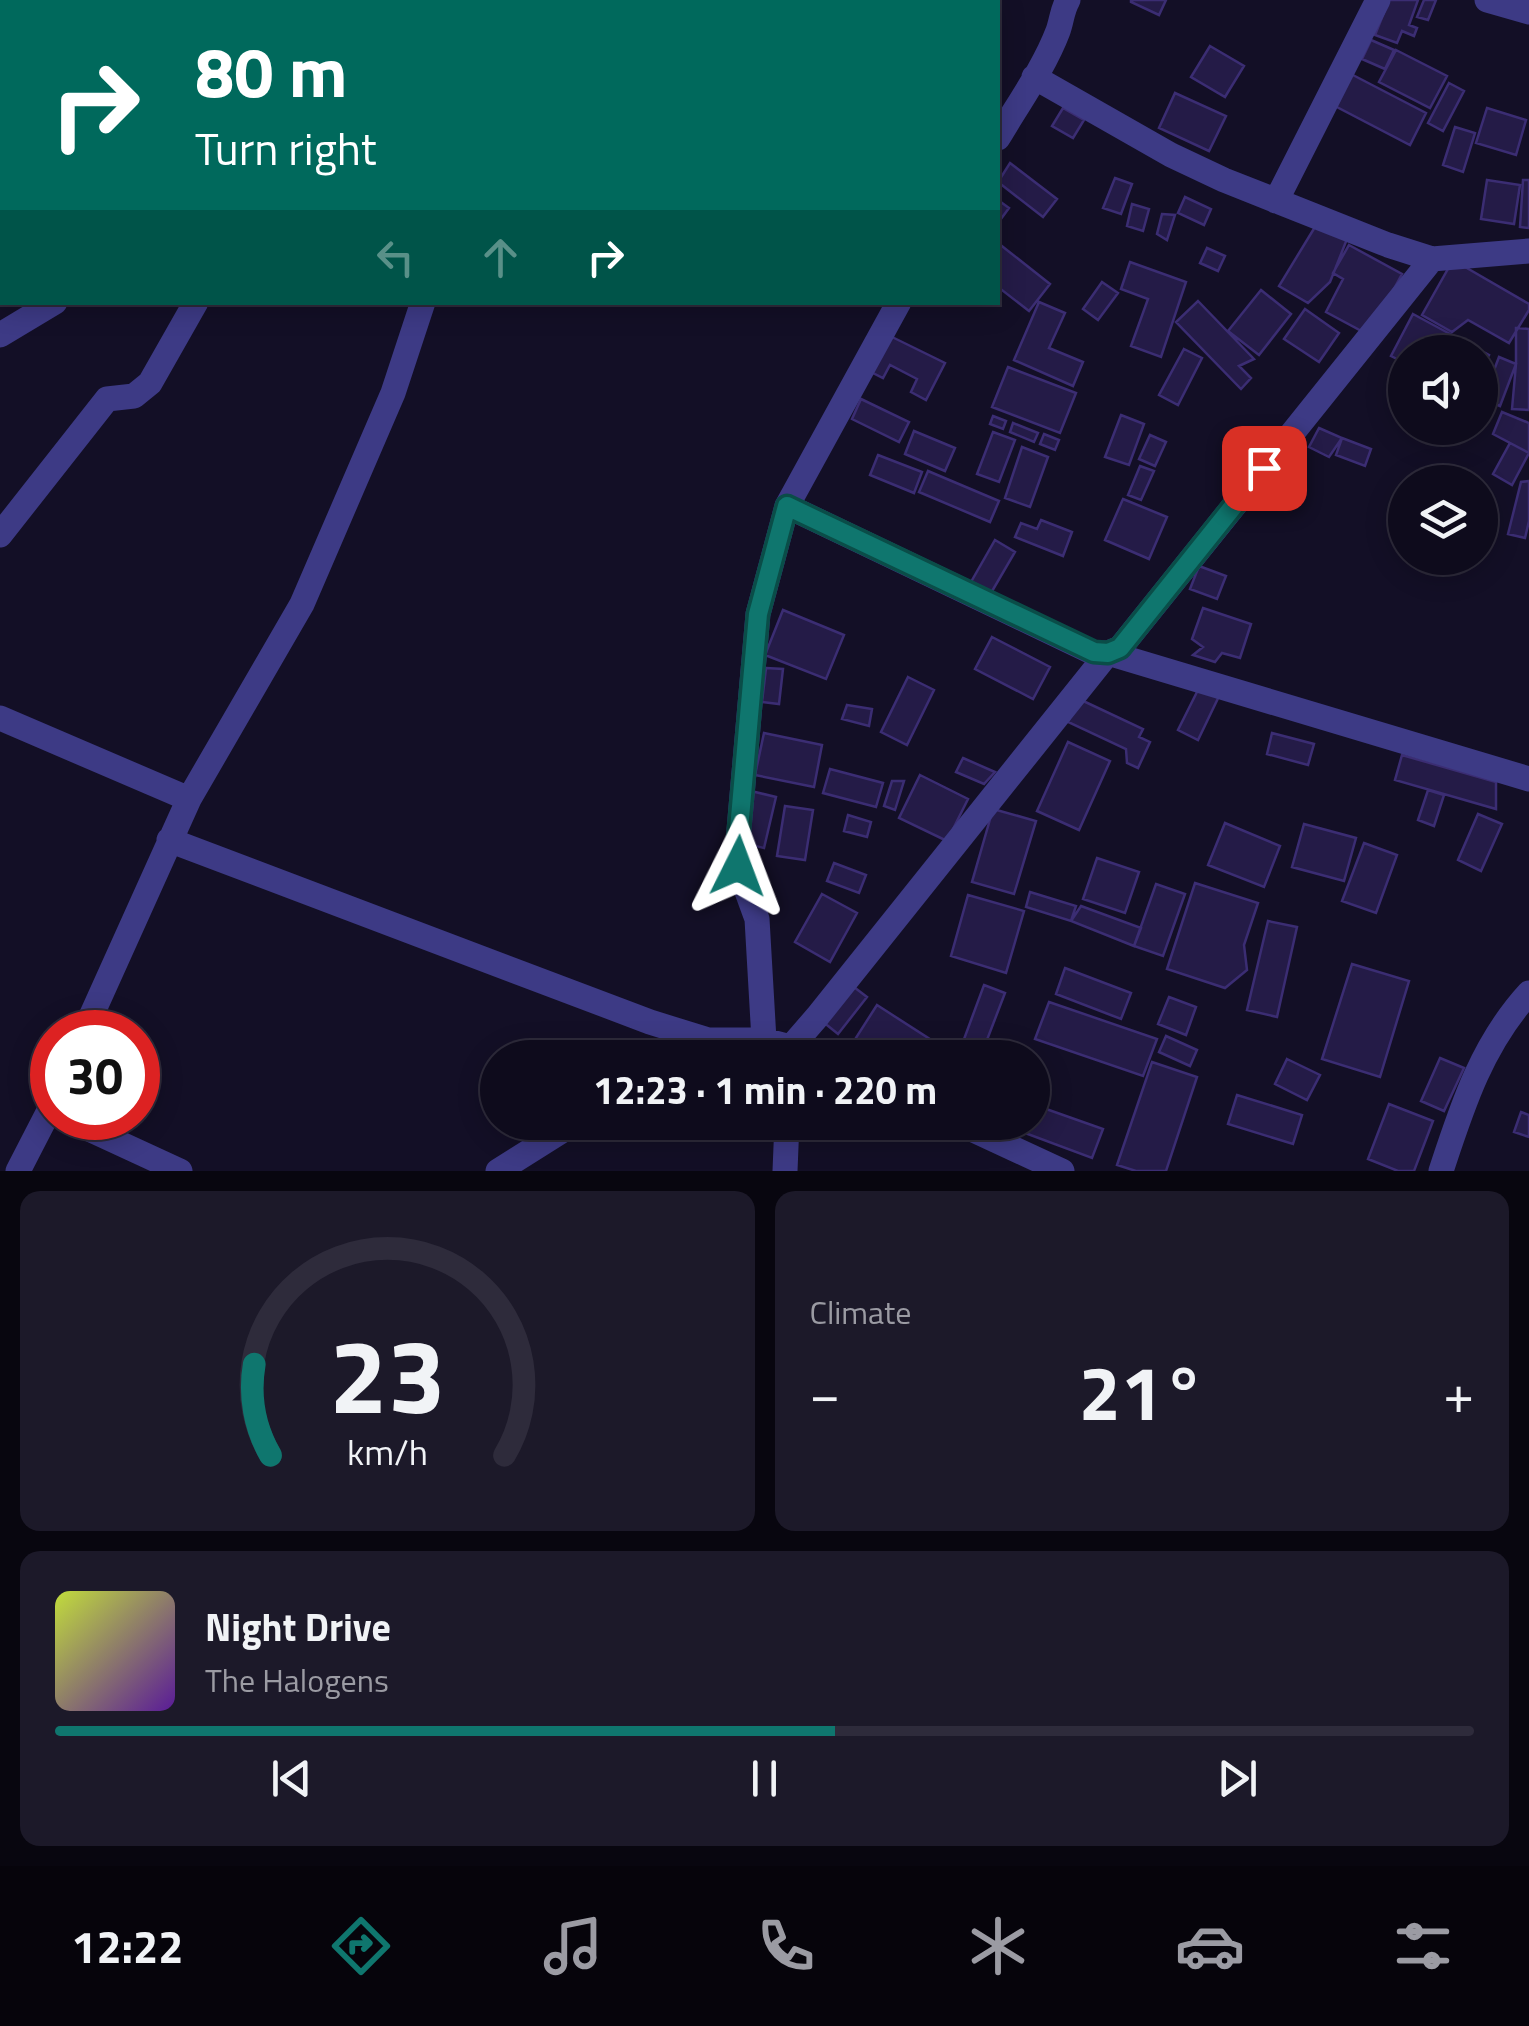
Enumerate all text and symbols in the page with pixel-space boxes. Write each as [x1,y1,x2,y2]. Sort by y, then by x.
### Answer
text: 80 m [195,18,348,124]
icon: right [30,40,160,170]
text: Turn right [195,114,377,182]
icon: left [368,230,423,285]
icon: ahead [473,230,528,285]
icon: right [578,230,633,285]
map controls [1388,335,1498,575]
button: sound [1388,335,1498,445]
pin [1222,426,1307,511]
icon: arrive [1237,441,1292,496]
button: layers [1388,465,1498,575]
position arrow [686,814,790,918]
speed limit sign: 30 [30,1010,160,1140]
text: 12:23 · 1 min · 220 m [593,1061,937,1119]
text: Climate [810,1288,911,1336]
text: 23 [329,1295,445,1453]
text: 21° [1079,1335,1205,1449]
text: − [810,1351,840,1434]
text: + [1443,1351,1474,1434]
text: km/h [347,1424,428,1479]
text: Night Drive [205,1598,391,1656]
text: The Halogens [205,1656,389,1704]
icon: previous [264,1751,319,1806]
icon: pause [737,1751,792,1806]
icon: next [1210,1751,1265,1806]
icon: directions [326,1911,396,1981]
icon: music [538,1911,608,1981]
icon: phone [751,1911,821,1981]
icon: climate [963,1911,1033,1981]
icon: car [1175,1911,1245,1981]
icon: filters [1388,1911,1458,1981]
text: 12:22 [71,1912,184,1980]

